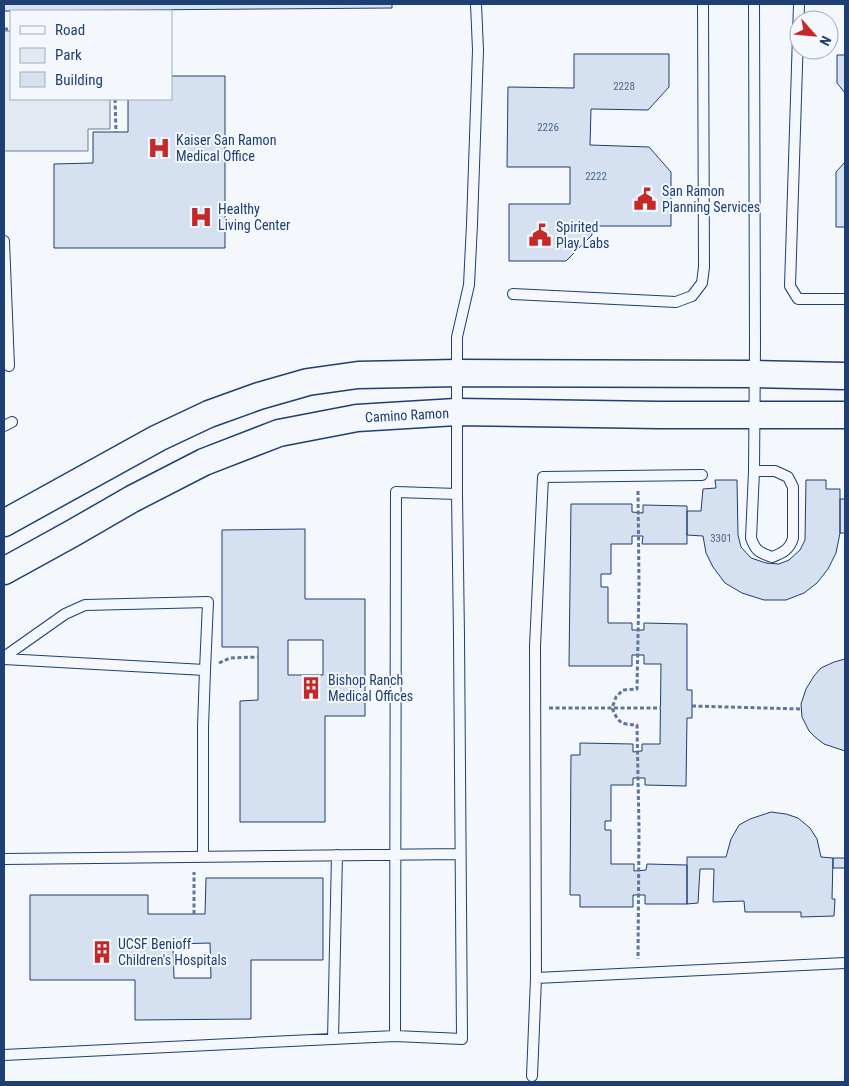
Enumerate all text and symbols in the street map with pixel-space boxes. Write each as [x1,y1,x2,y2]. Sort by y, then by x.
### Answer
legend [10,10,172,100]
north arrow [789,10,839,60]
text: Road [55,21,85,39]
text: N [817,33,835,48]
text: Park [55,46,82,64]
text: Building [55,71,103,89]
house number: 2228 [613,80,635,93]
house number: 2226 [537,121,559,134]
place label: Kaiser San Ramon Medical Office [176,132,276,164]
hospital icon: Kaiser San Ramon Medical Office [146,135,172,161]
house number: 2222 [585,170,607,183]
place label: San Ramon Planning Services [662,183,760,215]
public building icon: San Ramon Planning Services [632,186,658,212]
place label: Healthy Living Center [218,201,290,233]
hospital icon: Healthy Living Center [188,204,214,230]
place label: Spirited Play Labs [556,219,609,251]
public building icon: Spirited Play Labs [527,222,553,248]
street label: Camino Ramon [365,405,449,425]
house number: 3301 [710,532,732,545]
place label: Bishop Ranch Medical Offices [328,672,413,704]
building icon: Bishop Ranch Medical Offices [298,675,324,701]
place label: UCSF Benioff Children's Hospitals [118,936,227,968]
building icon: UCSF Benioff Children's Hospitals [89,939,115,965]

